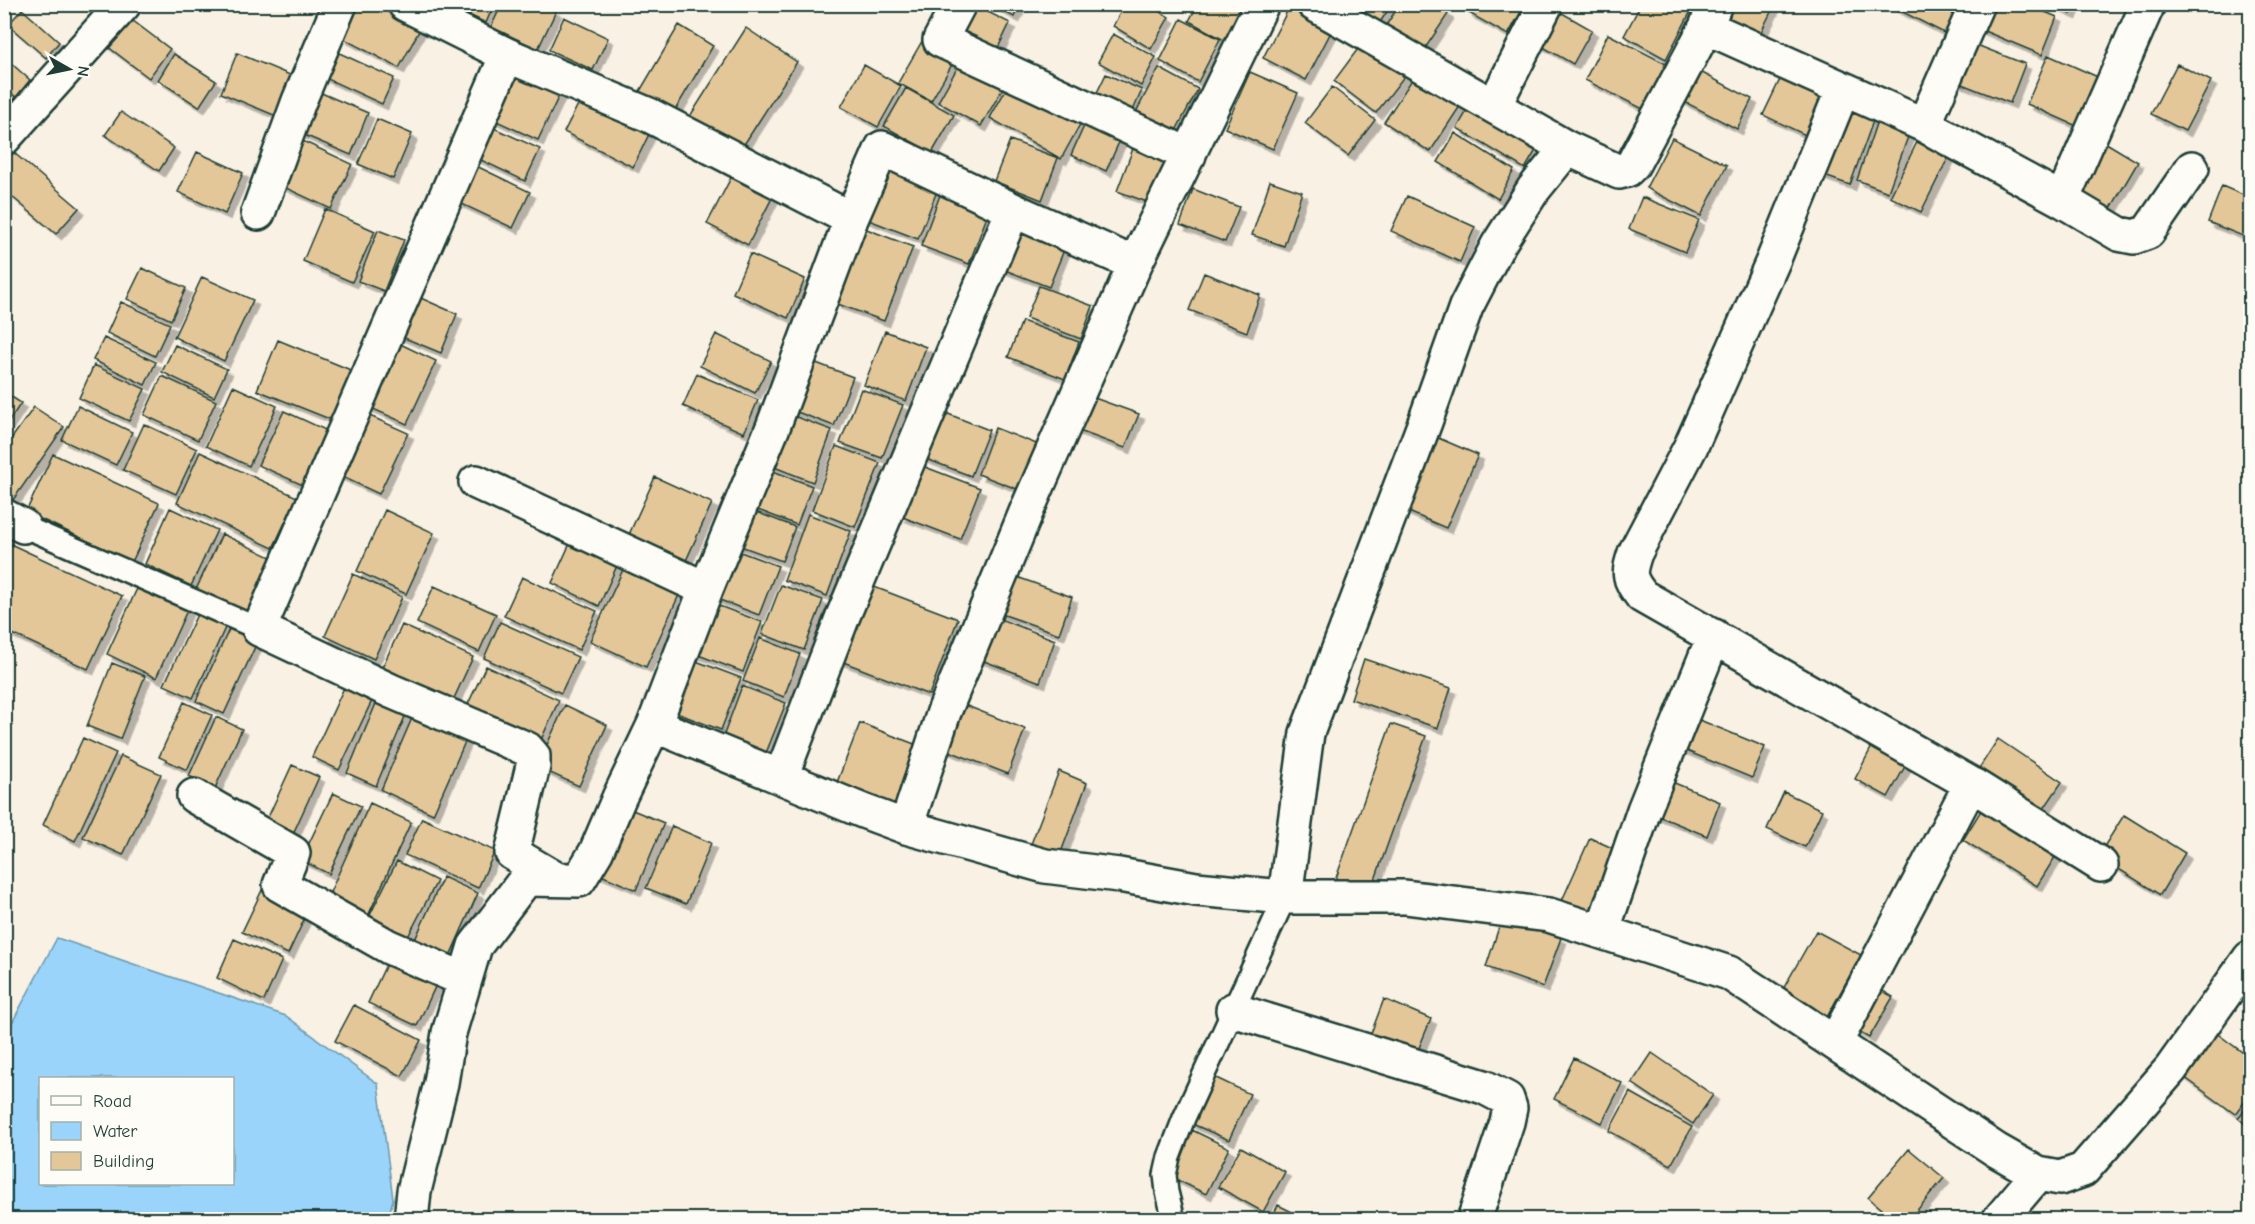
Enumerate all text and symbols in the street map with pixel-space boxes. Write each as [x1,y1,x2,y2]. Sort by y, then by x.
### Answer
north arrow [39,39,99,99]
text: N [73,65,93,78]
legend [39,1077,234,1185]
text: Road [93,1091,132,1112]
text: Water [93,1121,138,1142]
text: Building [93,1151,155,1172]

